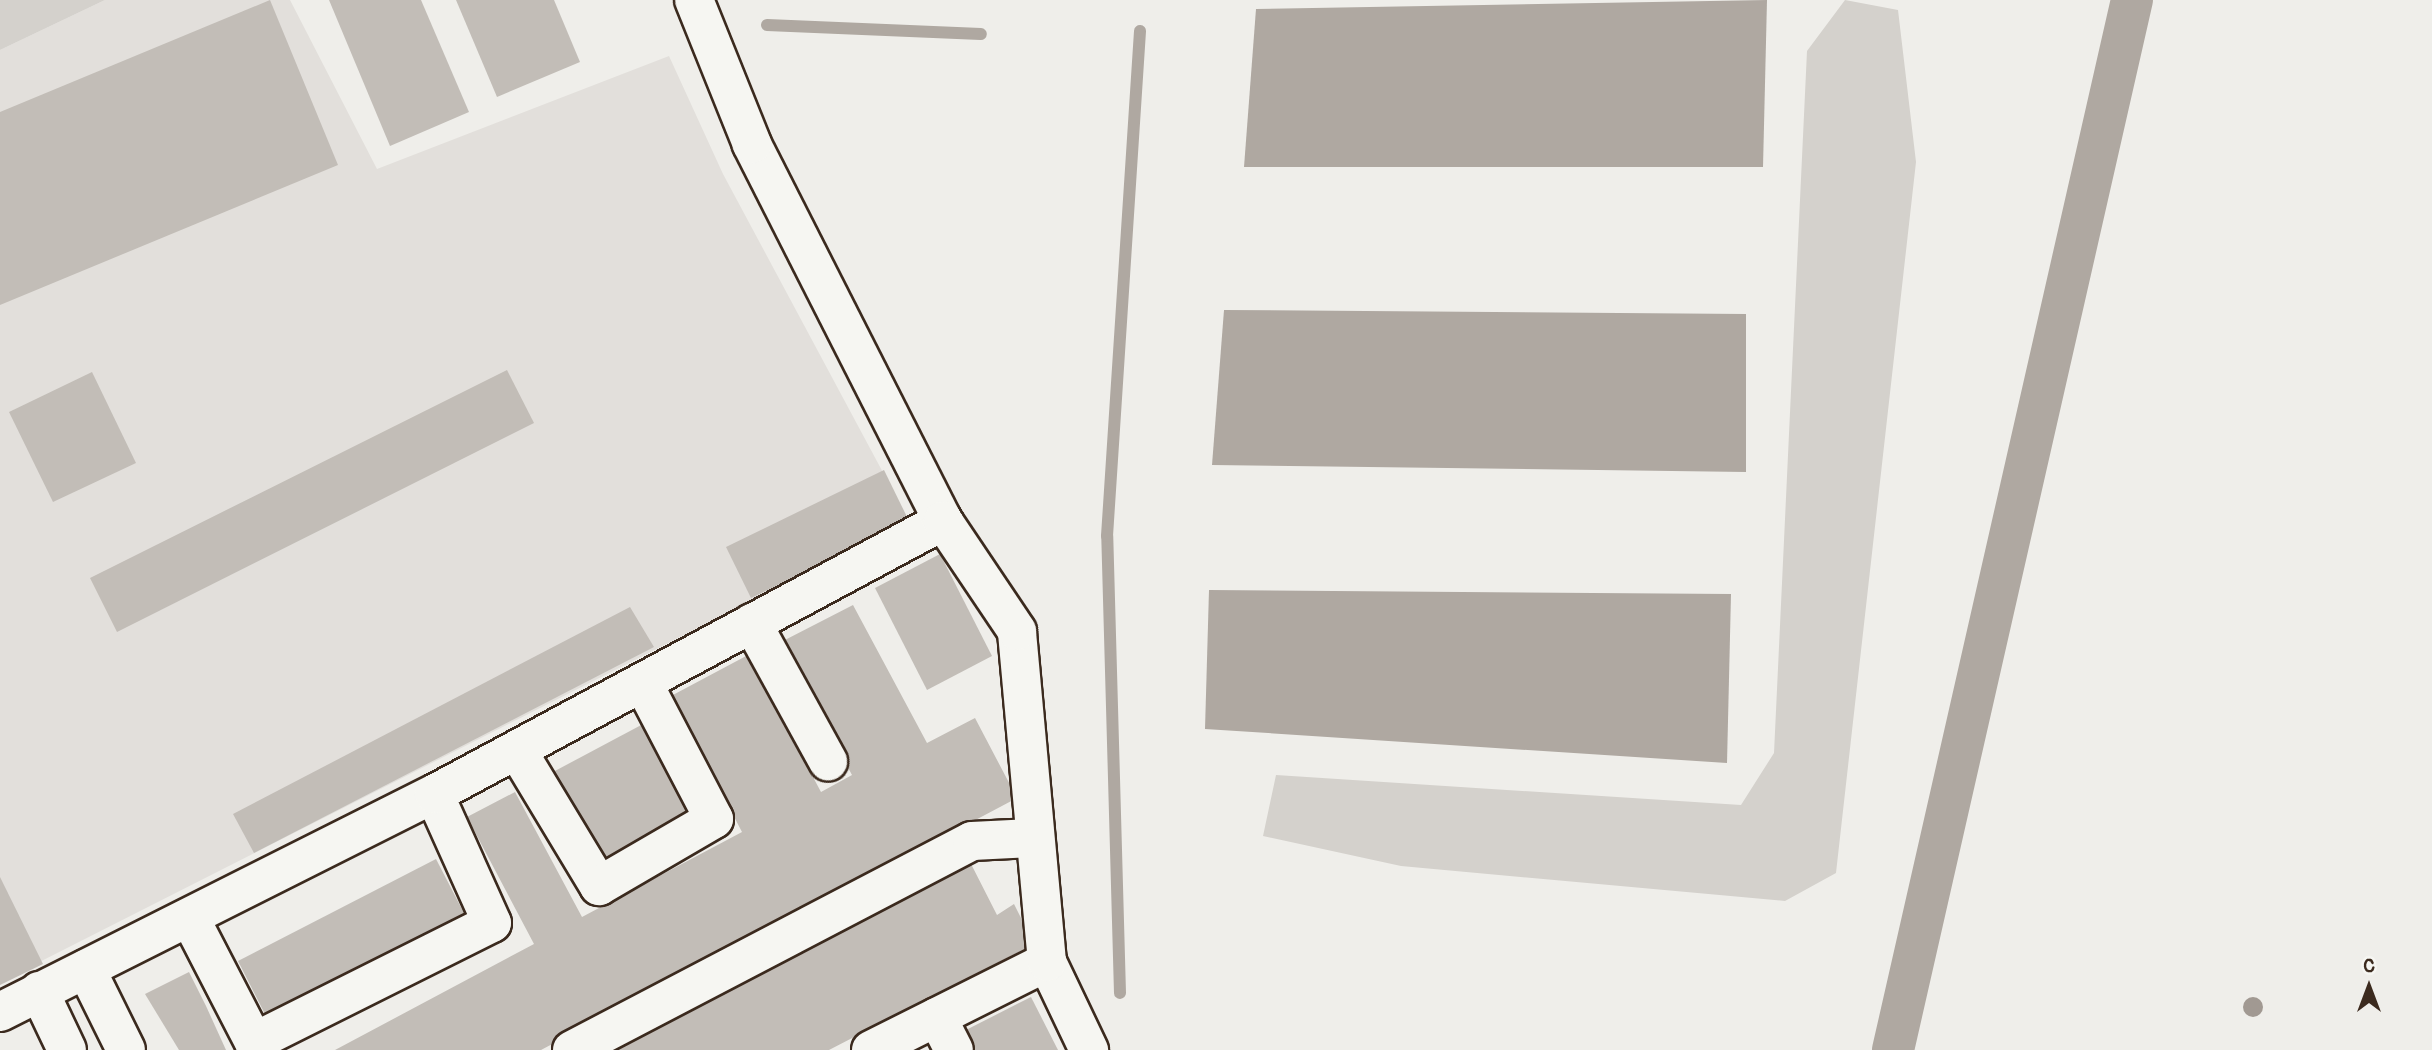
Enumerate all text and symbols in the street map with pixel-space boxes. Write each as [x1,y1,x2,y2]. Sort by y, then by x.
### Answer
north arrow [2334,952,2404,1022]
text: С [2363,954,2375,978]

